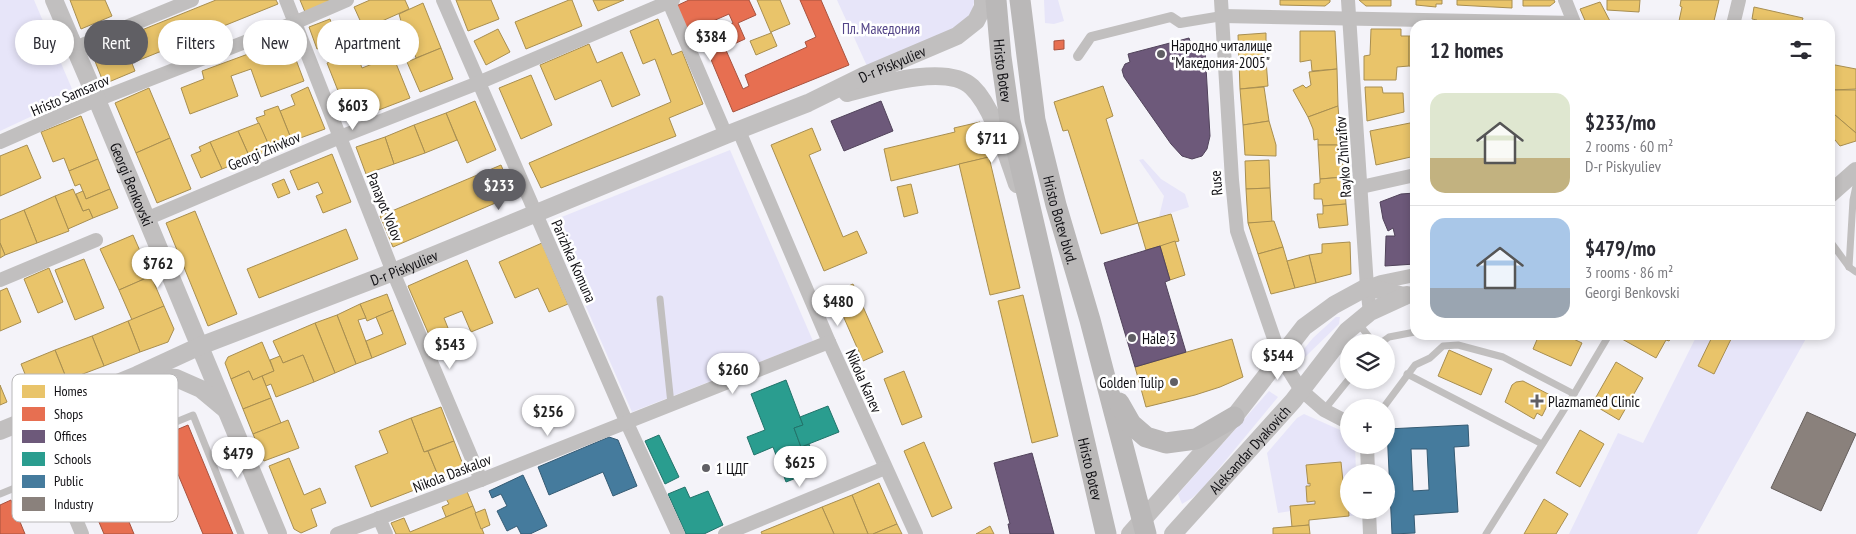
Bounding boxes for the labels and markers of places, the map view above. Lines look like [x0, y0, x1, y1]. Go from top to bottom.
pin: $384 [681, 20, 741, 62]
place label: Народно читалище "Македония-2005" [1171, 36, 1272, 72]
marker: Народно читалище "Македония-2005" [1155, 48, 1167, 60]
pin: $603 [323, 88, 383, 131]
pin: $711 [962, 121, 1022, 164]
pin: $233 [469, 168, 529, 211]
pin: $762 [128, 246, 188, 289]
pin: $480 [808, 284, 868, 327]
pin: $543 [420, 328, 480, 370]
place label: Hale 3 [1142, 329, 1176, 348]
marker: Hale 3 [1126, 332, 1138, 344]
pin: $544 [1248, 338, 1308, 381]
pin: $260 [703, 352, 763, 395]
place label: Golden Tulip [1099, 373, 1164, 392]
marker: Golden Tulip [1168, 376, 1180, 388]
place label: Plazmamed Clinic [1548, 392, 1641, 411]
pin: $256 [518, 394, 578, 437]
marker: Plazmamed Clinic [1530, 394, 1544, 408]
pin: $479 [208, 436, 268, 479]
pin: $625 [770, 446, 830, 488]
place label: 1 ЦДГ [716, 459, 749, 478]
marker: 1 ЦДГ [700, 462, 712, 474]

